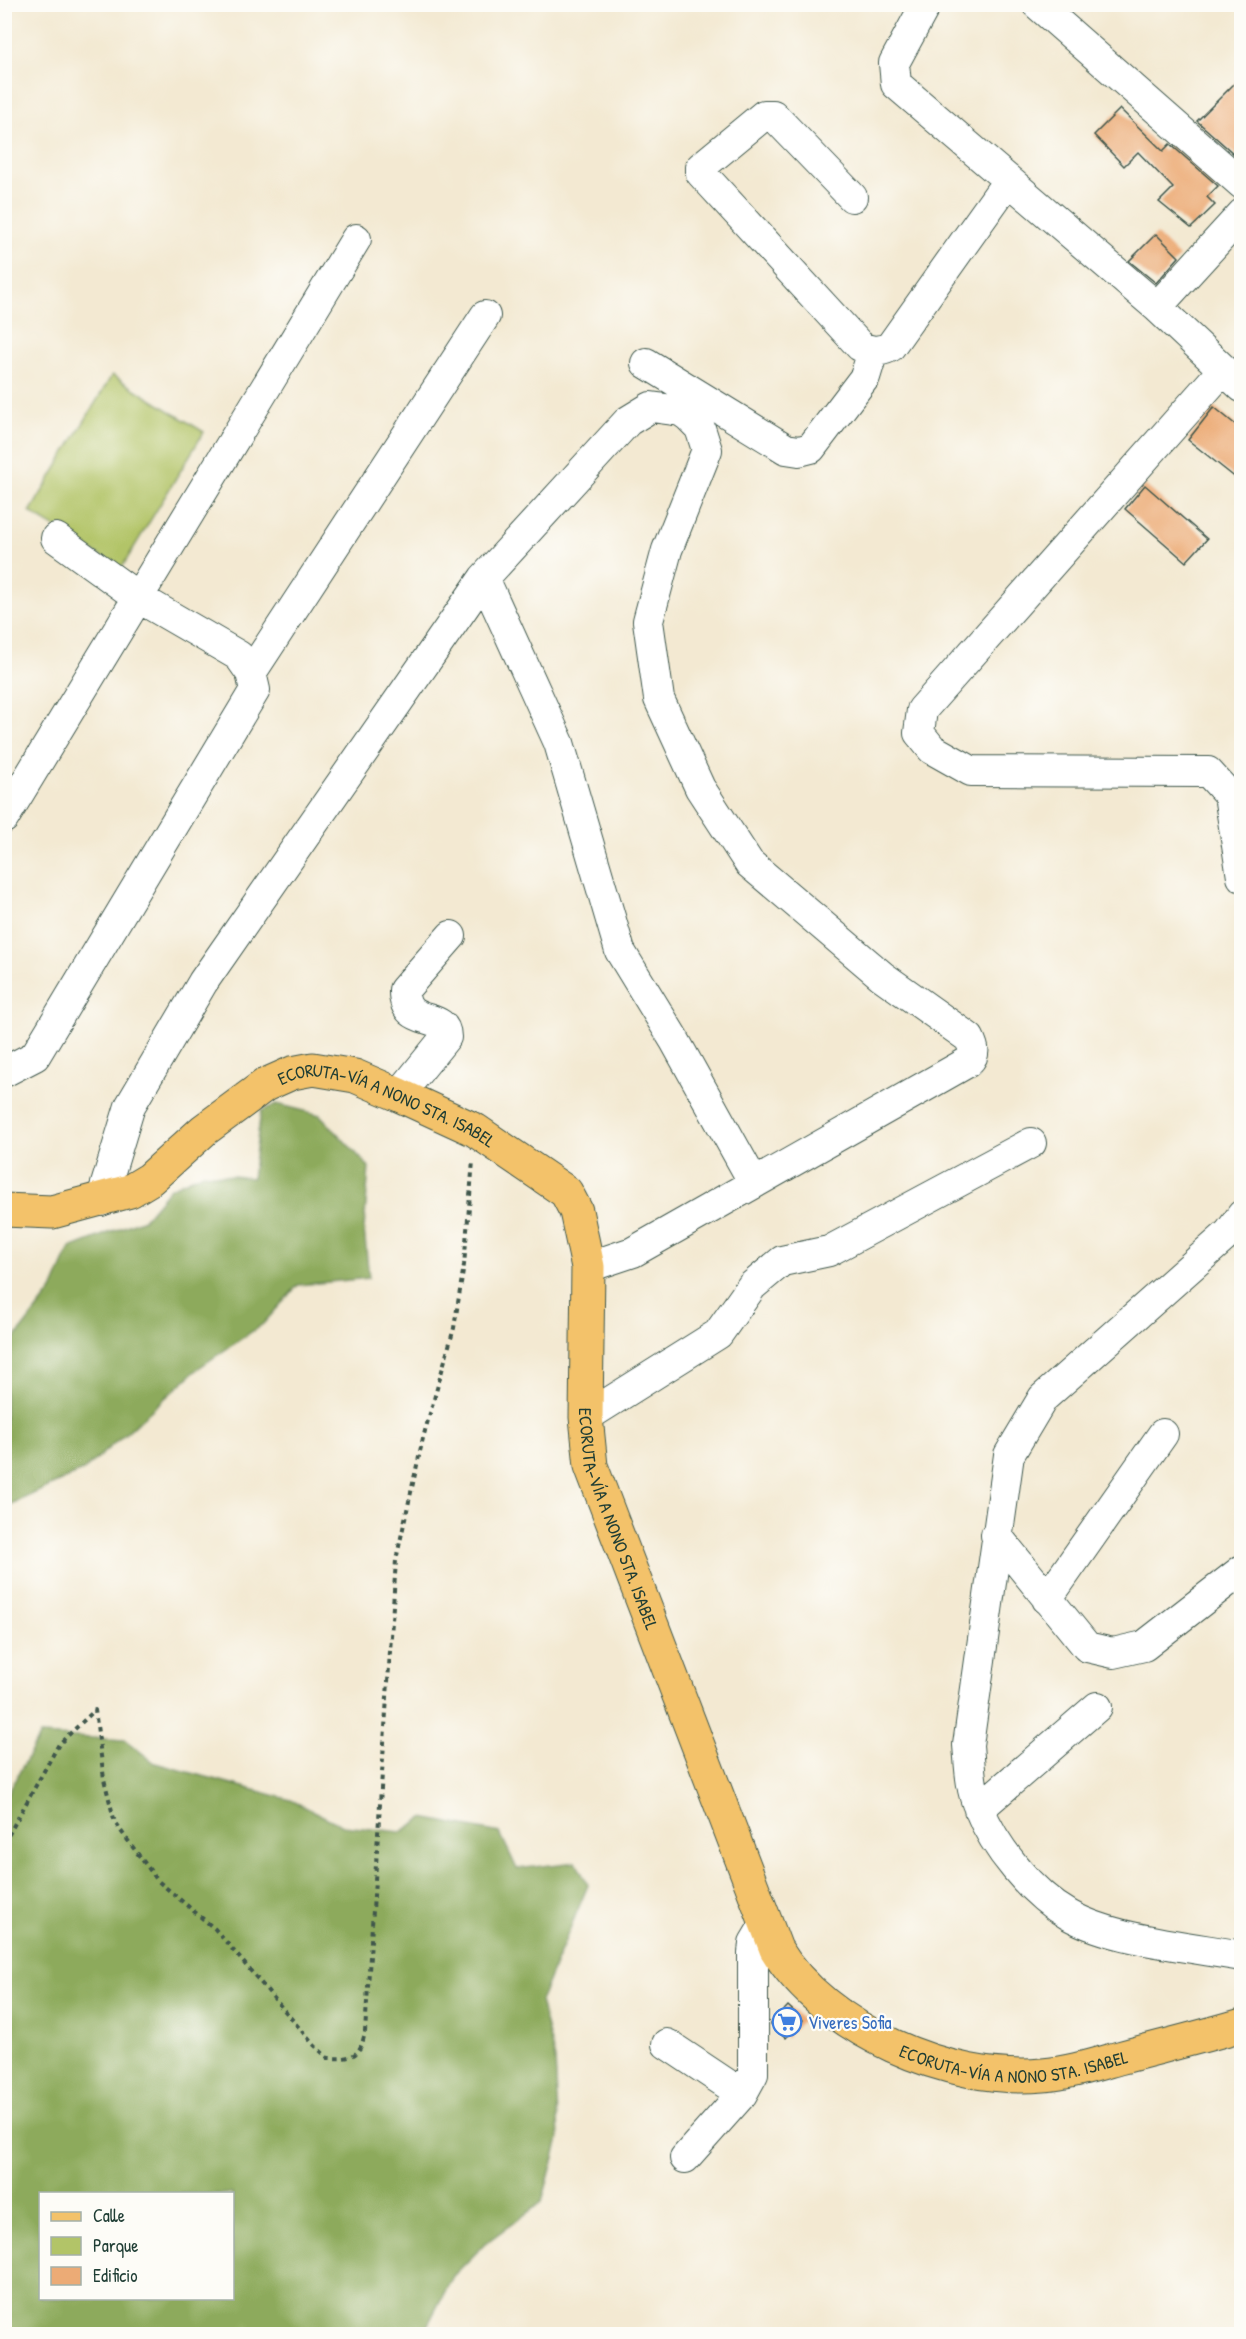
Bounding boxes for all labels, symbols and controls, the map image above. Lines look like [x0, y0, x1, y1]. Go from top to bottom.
street label: ECORUTA-VÍA A NONO STA. ISABEL [273, 1057, 501, 1153]
street label: ECORUTA-VÍA A NONO STA. ISABEL [573, 1408, 665, 1633]
supermarket icon: Viveres Sofia [771, 2006, 803, 2038]
place label: Viveres Sofia [808, 2010, 891, 2035]
street label: ECORUTA-VÍA A NONO STA. ISABEL [896, 2038, 1131, 2088]
legend [39, 2192, 234, 2300]
text: Calle [93, 2203, 125, 2228]
text: Parque [93, 2233, 138, 2258]
text: Edificio [93, 2263, 137, 2288]

